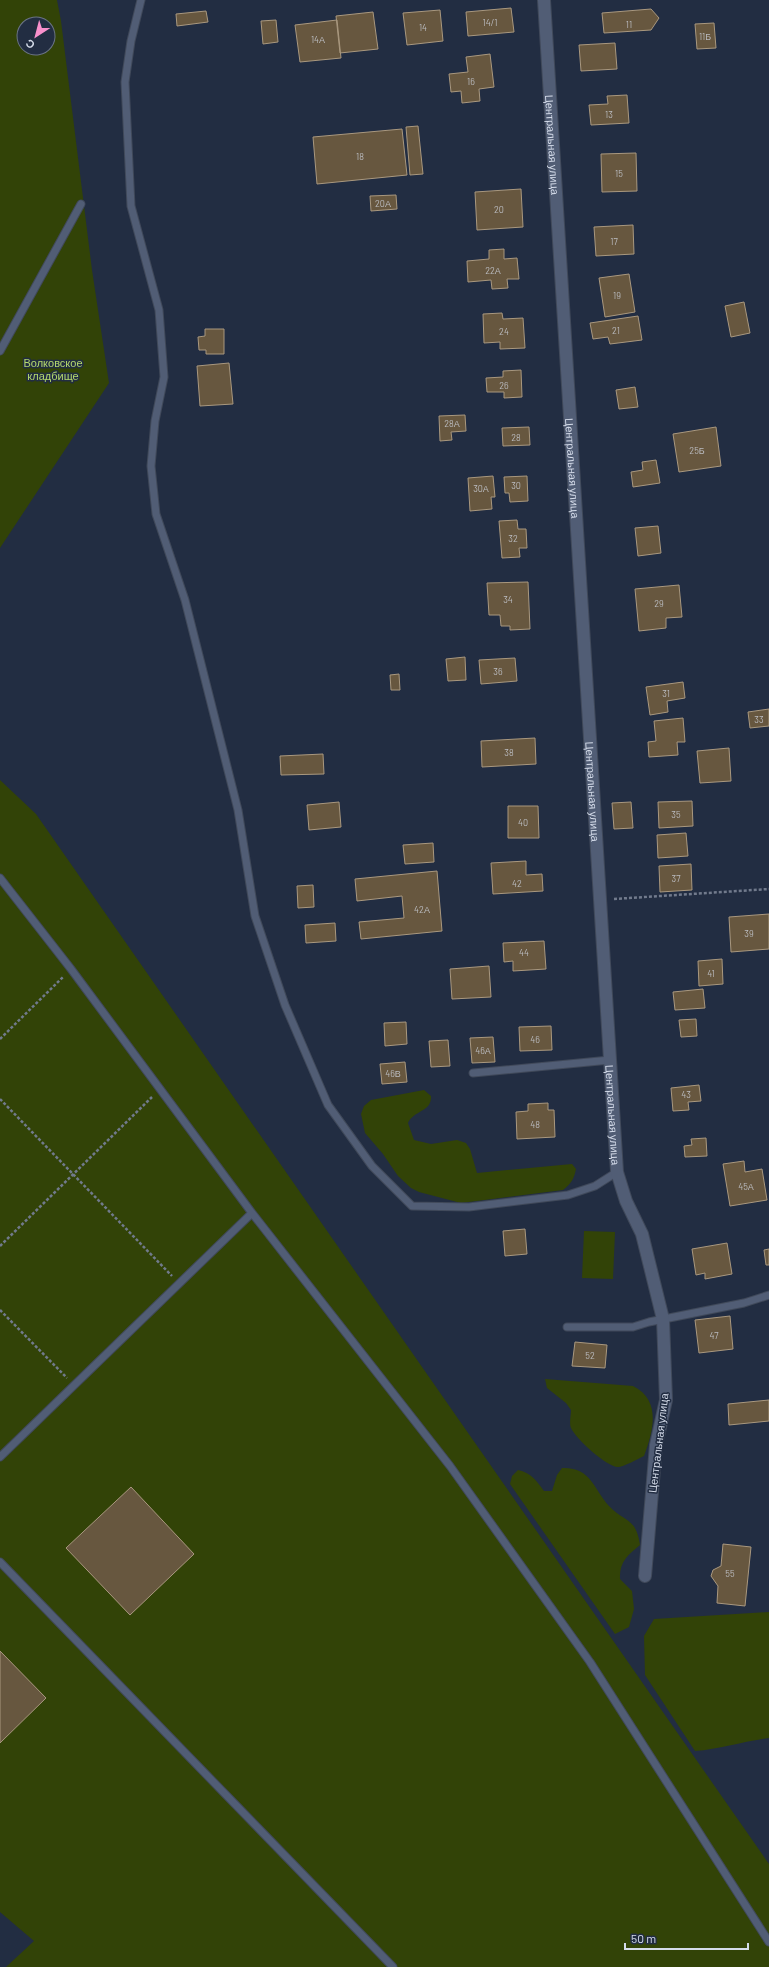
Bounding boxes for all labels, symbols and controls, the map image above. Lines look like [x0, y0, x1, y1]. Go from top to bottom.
north arrow [16, 16, 56, 56]
house number: 14/1 [483, 17, 497, 28]
house number: 11 [626, 19, 632, 30]
house number: 14 [419, 22, 427, 33]
house number: 11Б [699, 31, 711, 42]
house number: 14А [311, 34, 325, 45]
text: С [23, 37, 37, 52]
house number: 16 [467, 76, 475, 87]
street label: Центральная улица [543, 94, 563, 196]
house number: 13 [605, 109, 613, 120]
house number: 18 [356, 151, 364, 162]
house number: 15 [615, 168, 623, 179]
house number: 20А [375, 198, 391, 209]
house number: 20 [494, 204, 504, 215]
house number: 17 [610, 236, 618, 247]
house number: 22А [485, 265, 501, 276]
house number: 19 [613, 290, 621, 301]
house number: 21 [612, 325, 620, 336]
house number: 24 [499, 326, 509, 337]
park label: Волковское кладбище [23, 356, 83, 382]
house number: 26 [499, 380, 509, 391]
house number: 28А [444, 418, 460, 429]
street label: Центральная улица [564, 418, 583, 519]
house number: 28 [511, 432, 521, 443]
house number: 25Б [689, 445, 705, 456]
house number: 30 [511, 480, 521, 491]
house number: 30А [473, 483, 489, 494]
house number: 32 [508, 533, 518, 544]
house number: 34 [503, 594, 513, 605]
house number: 29 [654, 598, 664, 609]
house number: 36 [493, 666, 503, 677]
house number: 31 [662, 688, 670, 699]
house number: 33 [754, 714, 764, 725]
street label: Центральная улица [584, 741, 603, 843]
house number: 38 [504, 747, 514, 758]
house number: 35 [671, 809, 681, 820]
house number: 40 [518, 817, 528, 828]
house number: 37 [672, 873, 681, 884]
house number: 42 [512, 878, 522, 889]
house number: 42А [414, 904, 430, 915]
house number: 39 [744, 928, 754, 939]
house number: 44 [519, 947, 529, 958]
house number: 41 [707, 968, 715, 979]
house number: 46 [530, 1034, 540, 1045]
house number: 46А [475, 1045, 491, 1056]
street label: Центральная улица [604, 1064, 623, 1166]
house number: 46В [385, 1068, 401, 1079]
house number: 43 [681, 1089, 691, 1100]
house number: 48 [530, 1119, 540, 1130]
house number: 45А [738, 1181, 754, 1192]
house number: 47 [710, 1330, 719, 1341]
house number: 52 [585, 1350, 595, 1361]
street label: Центральная улица [645, 1392, 671, 1494]
house number: 55 [725, 1568, 735, 1579]
scale bar [625, 1925, 748, 1951]
text: 50 m [631, 1931, 656, 1945]

